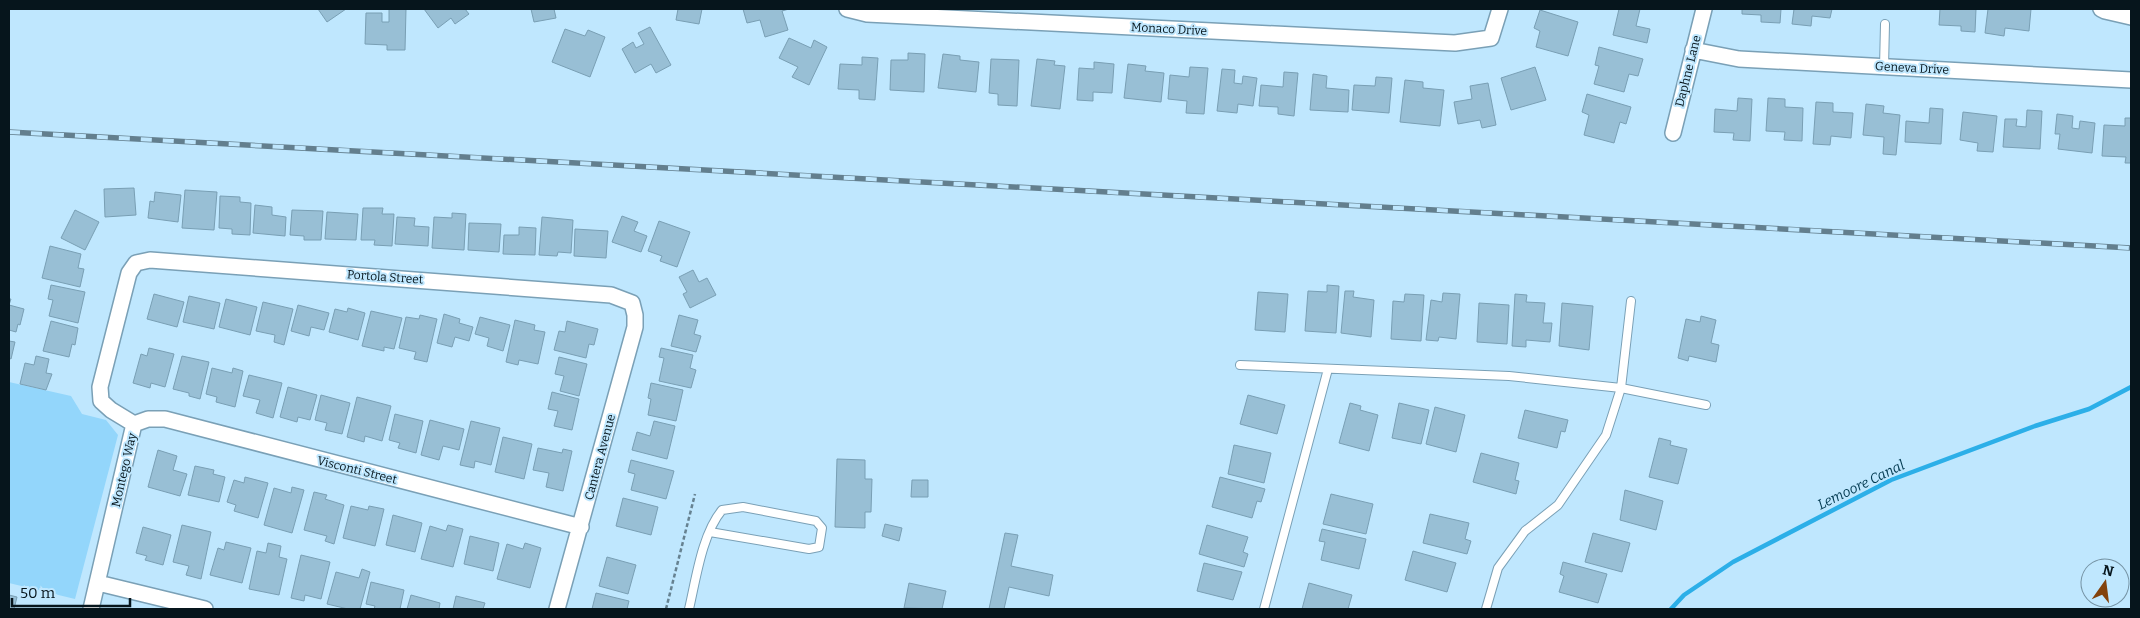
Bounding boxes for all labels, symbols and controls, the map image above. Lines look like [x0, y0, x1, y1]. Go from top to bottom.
street label: Monaco Drive [1130, 20, 1208, 38]
street label: Daphne Lane [1672, 34, 1704, 108]
street label: Geneva Drive [1875, 59, 1949, 77]
street label: Portola Street [346, 267, 424, 287]
street label: Cantera Avenue [582, 412, 618, 502]
street label: Montego Way [109, 431, 139, 508]
street label: Visconti Street [316, 453, 399, 487]
water label: Lemoore Canal [1815, 456, 1907, 513]
north arrow [2080, 558, 2130, 608]
text: N [2101, 561, 2116, 580]
scale bar [12, 576, 130, 608]
text: 50 m [20, 584, 56, 602]

